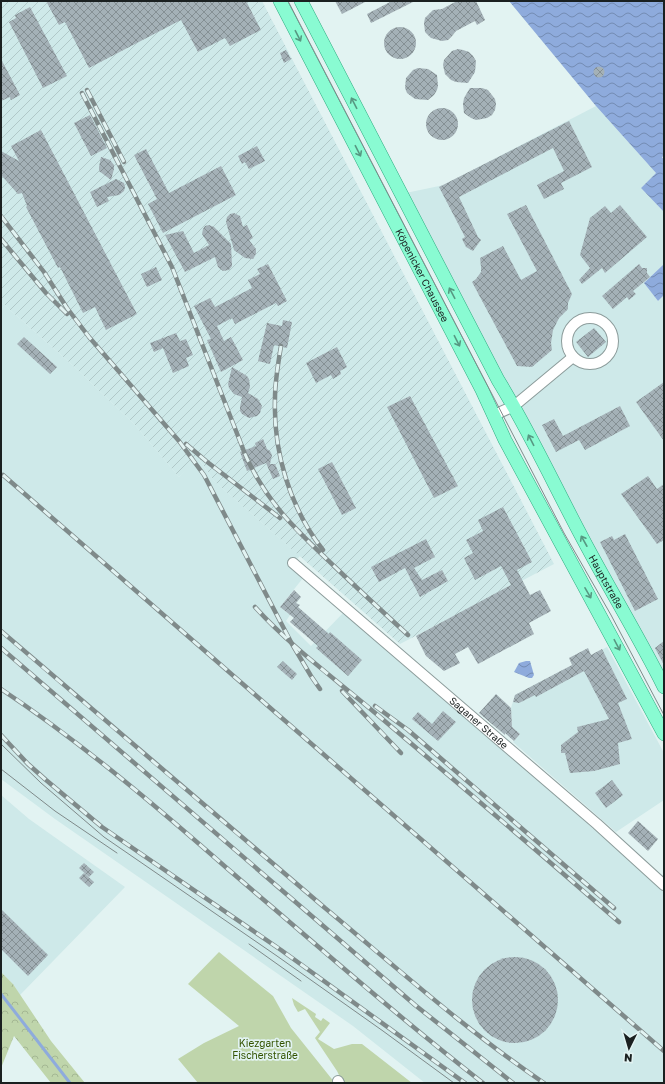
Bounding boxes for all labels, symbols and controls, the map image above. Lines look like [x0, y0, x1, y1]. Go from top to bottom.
one-way arrow [295, 29, 302, 41]
one-way arrow [349, 97, 357, 109]
one-way arrow [355, 145, 362, 157]
street label: Köpenicker Chaussee [393, 227, 452, 324]
one-way arrow [448, 287, 455, 299]
one-way arrow [453, 335, 461, 347]
one-way arrow [527, 434, 535, 446]
one-way arrow [580, 536, 588, 548]
street label: Hauptstraße [586, 553, 626, 611]
one-way arrow [585, 587, 593, 599]
one-way arrow [613, 639, 621, 651]
street label: Saganer Straße [447, 694, 511, 751]
north arrow [609, 1028, 649, 1068]
park label: Kiezgarten Fischerstraße [232, 1037, 298, 1061]
text: N [623, 1052, 633, 1065]

